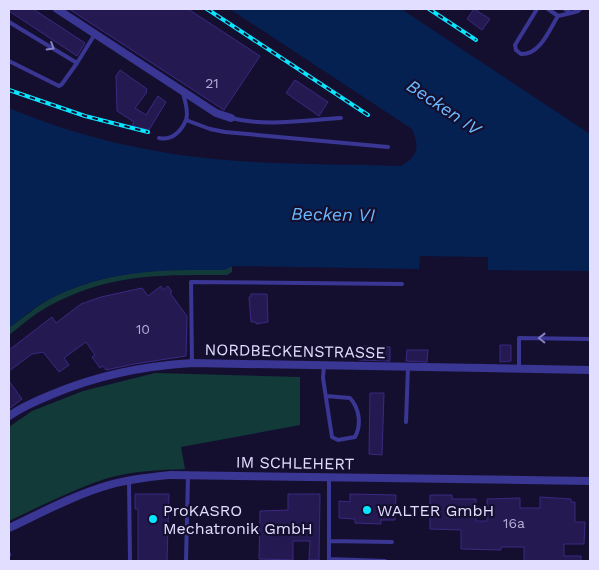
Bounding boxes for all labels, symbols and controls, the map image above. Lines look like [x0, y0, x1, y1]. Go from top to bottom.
one-way arrow [45, 41, 54, 51]
house number: 21 [205, 75, 219, 91]
water label: Becken IV [403, 75, 486, 140]
water label: Becken VI [291, 203, 376, 225]
house number: 10 [136, 321, 150, 337]
one-way arrow [538, 333, 546, 343]
street label: NORDBECKENSTRASSE [204, 340, 386, 362]
street label: IM SCHLEHERT [236, 452, 355, 474]
place label: ProKASRO Mechatronik GmbH [163, 501, 313, 538]
place label: WALTER GmbH [377, 501, 494, 520]
marker: WALTER GmbH [361, 504, 373, 516]
marker: ProKASRO Mechatronik GmbH [147, 513, 159, 525]
house number: 16a [503, 515, 525, 531]

